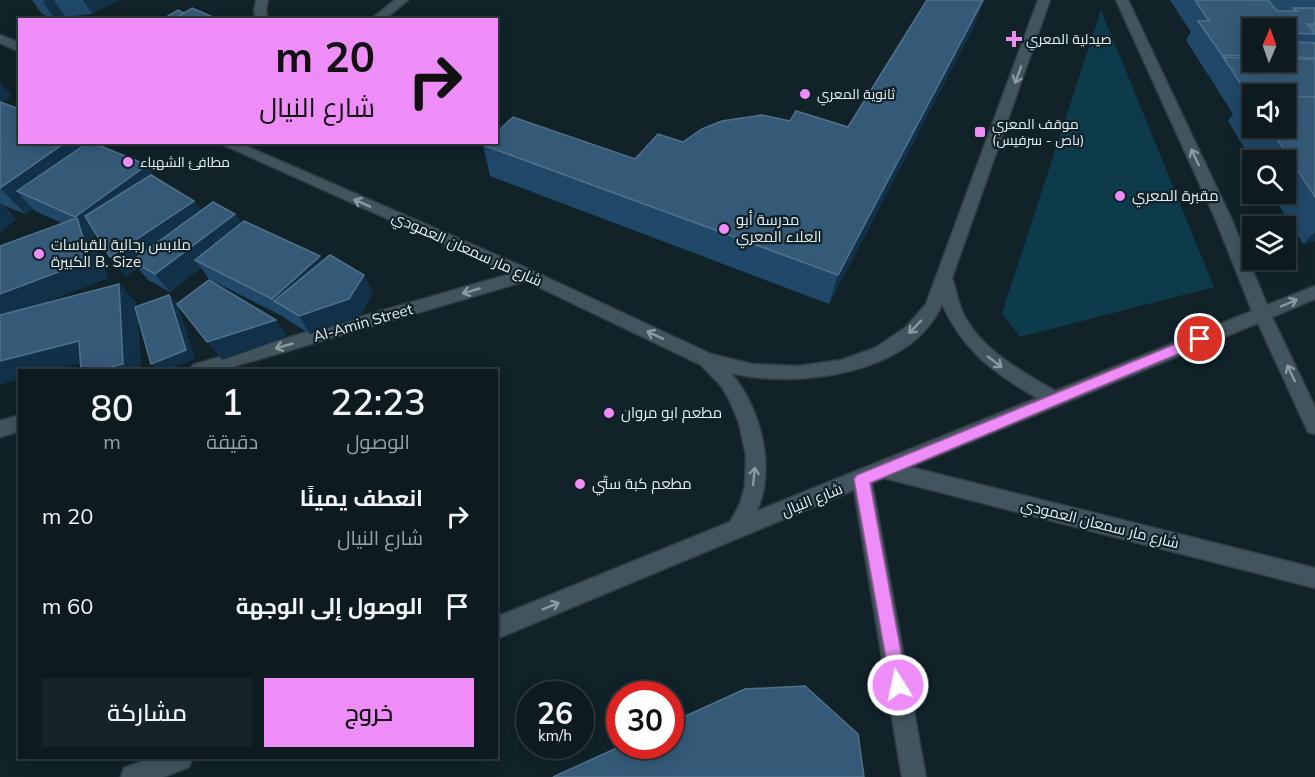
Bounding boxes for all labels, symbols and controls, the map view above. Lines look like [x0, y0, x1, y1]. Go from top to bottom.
north arrow [1242, 18, 1296, 72]
map controls [1242, 18, 1296, 270]
text: 20 m [275, 30, 375, 83]
place label: صيدلية المعري [1026, 30, 1112, 51]
marker: صيدلية المعري [1007, 32, 1021, 46]
icon: right [396, 42, 474, 120]
one-way arrow [1011, 65, 1022, 84]
button: sound [1242, 84, 1296, 138]
place label: ثانوية المعري [817, 85, 895, 106]
marker: ثانوية المعري [798, 87, 812, 101]
text: شارع النيال [259, 90, 375, 124]
place label: موقف المعري (باص - سرفيس) [992, 115, 1084, 149]
marker: موقف المعري (باص - سرفيس) [973, 125, 987, 139]
one-way arrow [1188, 148, 1200, 166]
button: search [1242, 150, 1296, 204]
place label: مطافئ الشهباء [140, 153, 230, 171]
marker: مطافئ الشهباء [121, 155, 135, 169]
place label: مقبرة المعري [1132, 186, 1219, 208]
marker: مقبرة المعري [1113, 189, 1127, 203]
one-way arrow [354, 197, 372, 208]
street label: شارع مار سمعان العمودي [388, 207, 545, 293]
place label: مدرسة أبو العلاء المعري [736, 210, 822, 249]
button: layers [1242, 216, 1296, 270]
marker: مدرسة أبو العلاء المعري [717, 222, 731, 236]
place label: ملابس رجالية للقياسات الكبيرة B. Size [51, 235, 191, 271]
marker: ملابس رجالية للقياسات الكبيرة B. Size [32, 247, 46, 261]
one-way arrow [462, 286, 481, 298]
one-way arrow [1280, 297, 1298, 308]
street label: Al-Amin Street [311, 299, 415, 346]
pin [1174, 313, 1225, 364]
one-way arrow [908, 320, 922, 335]
icon: arrive [1183, 322, 1216, 355]
one-way arrow [646, 329, 664, 341]
one-way arrow [275, 341, 294, 352]
one-way arrow [986, 355, 1002, 368]
one-way arrow [1284, 365, 1296, 383]
text: 1 [221, 379, 243, 424]
text: 22:23 [331, 379, 426, 424]
text: 80 [90, 385, 134, 430]
place label: مطعم ابو مروان [621, 403, 722, 423]
marker: مطعم ابو مروان [602, 406, 616, 420]
text: m [103, 429, 121, 454]
text: دقيقة [206, 429, 258, 454]
text: الوصول [346, 429, 410, 454]
one-way arrow [749, 467, 760, 486]
place label: مطعم كبة ستّي [592, 474, 692, 496]
marker: مطعم كبة ستّي [573, 477, 587, 491]
street label: شارع النيال [778, 479, 846, 522]
text: انعطف يمينًا [300, 484, 423, 512]
street label: شارع مار سمعان العمودي [1018, 495, 1181, 555]
icon: right [441, 500, 474, 533]
text: 20 m [42, 502, 93, 530]
text: شارع النيال [337, 525, 423, 550]
icon: arrive [441, 590, 474, 623]
text: 60 m [42, 592, 93, 620]
text: الوصول إلى الوجهة [236, 592, 423, 620]
one-way arrow [541, 600, 559, 611]
position arrow [866, 653, 930, 717]
button: مشاركة [42, 678, 252, 747]
button: خروج [264, 678, 474, 747]
speed limit sign: 30 [606, 681, 684, 759]
text: 26 [537, 694, 573, 732]
text: km/h [538, 726, 572, 745]

